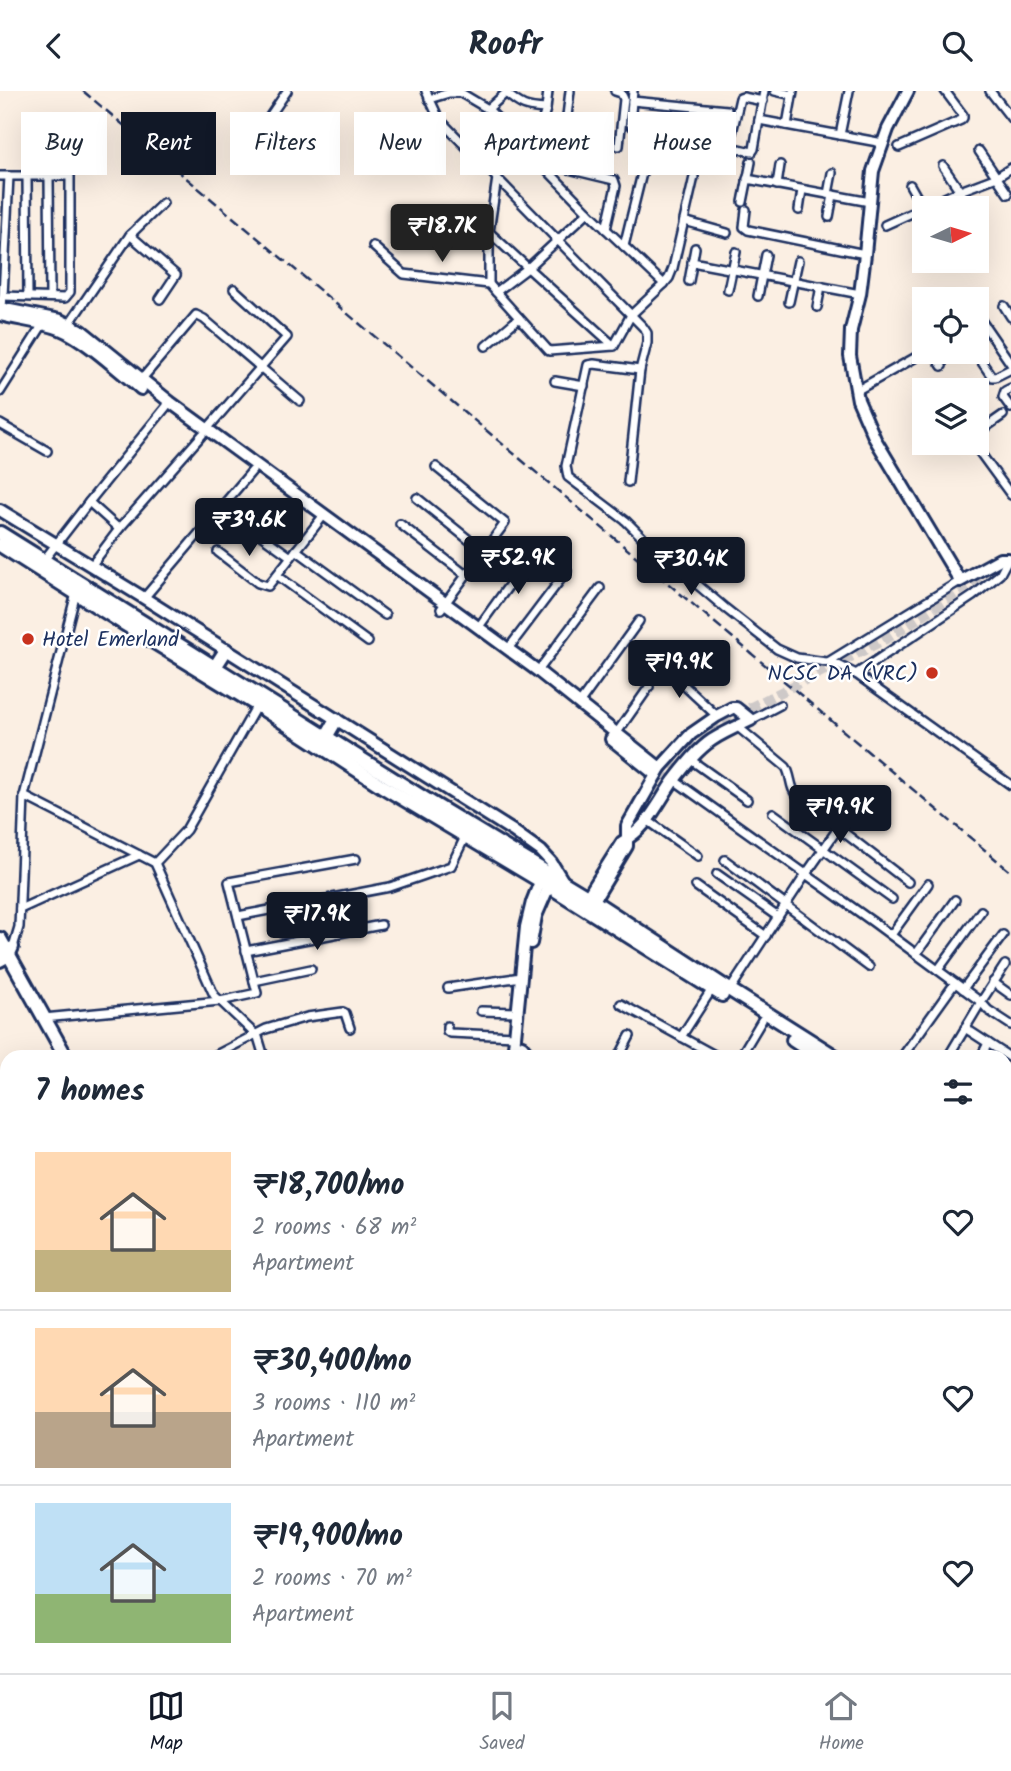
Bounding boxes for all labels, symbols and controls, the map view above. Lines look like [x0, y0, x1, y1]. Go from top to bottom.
text: Roofr [469, 20, 542, 71]
icon: back [35, 27, 73, 65]
icon: search [938, 27, 976, 65]
chip: Buy [21, 112, 107, 175]
chip: Rent [121, 112, 216, 175]
chip: Filters [230, 112, 340, 175]
chip: New [354, 112, 446, 175]
chip: Apartment [460, 112, 614, 175]
chip: House [628, 112, 736, 175]
north arrow [912, 196, 989, 273]
map controls [912, 196, 989, 455]
pin: ₹18.7K [385, 205, 499, 264]
text: ₹18.7K [407, 209, 477, 245]
button: locate [912, 287, 989, 364]
button: layers [912, 378, 989, 455]
pin: ₹39.6K [192, 498, 306, 558]
text: ₹39.6K [211, 503, 287, 539]
pin: ₹52.9K [461, 537, 575, 596]
pin: ₹30.4K [634, 538, 748, 597]
text: ₹52.9K [480, 541, 556, 577]
text: ₹30.4K [653, 542, 729, 578]
place label: Hotel Emerland [42, 624, 179, 657]
marker: Hotel Emerland [20, 631, 36, 647]
pin: ₹19.9K [622, 641, 736, 700]
text: ₹19.9K [644, 645, 714, 681]
place label: NCSC DA (VRC) [768, 658, 918, 691]
marker: NCSC DA (VRC) [924, 665, 940, 681]
pin: ₹19.9K [783, 785, 897, 845]
text: ₹19.9K [805, 790, 875, 826]
pin: ₹17.9K [260, 893, 374, 952]
text: ₹17.9K [283, 897, 351, 933]
text: 7 homes [35, 1068, 145, 1116]
icon: filters [939, 1073, 977, 1111]
text: ₹18,700/mo [252, 1162, 404, 1210]
icon: home [91, 1180, 175, 1264]
icon: heart [939, 1203, 977, 1241]
text: 2 rooms · 68 m² [252, 1210, 416, 1246]
text: Apartment [252, 1246, 354, 1282]
text: ₹30,400/mo [252, 1338, 412, 1386]
icon: home [91, 1356, 175, 1440]
icon: heart [939, 1379, 977, 1417]
text: 3 rooms · 110 m² [252, 1386, 415, 1422]
text: Apartment [252, 1422, 354, 1458]
text: ₹19,900/mo [252, 1513, 403, 1561]
icon: home [91, 1531, 175, 1615]
icon: heart [939, 1554, 977, 1592]
text: 2 rooms · 70 m² [252, 1561, 412, 1597]
text: Apartment [252, 1597, 354, 1633]
tab: Map [147, 1687, 185, 1759]
tab: Saved [479, 1687, 525, 1759]
tab: Home [819, 1687, 864, 1759]

